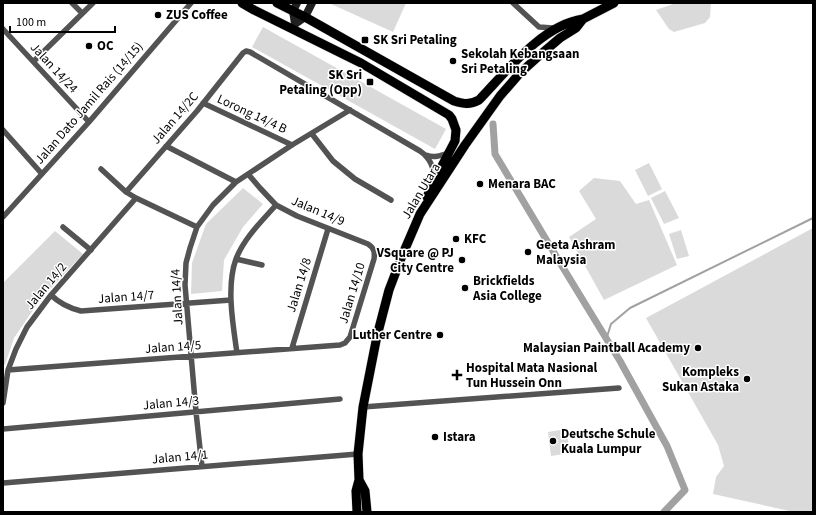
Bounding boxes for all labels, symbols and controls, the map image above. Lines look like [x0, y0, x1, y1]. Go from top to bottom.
place label: ZUS Coffee [166, 6, 228, 24]
scale bar [10, 8, 115, 34]
marker: ZUS Coffee [153, 10, 163, 20]
text: 100 m [16, 14, 46, 31]
place label: SK Sri Petaling [373, 31, 457, 49]
marker: SK Sri Petaling [360, 35, 370, 45]
place label: OC [97, 37, 114, 55]
street label: Jalan Dato Jamil Rais (14/15) [31, 38, 147, 168]
street label: Jalan 14/24 [26, 39, 82, 97]
marker: OC [84, 41, 94, 51]
place label: Sekolah Kebangsaan Sri Petaling [461, 45, 579, 78]
marker: Sekolah Kebangsaan Sri Petaling [448, 56, 458, 66]
place label: SK Sri Petaling (Opp) [279, 66, 362, 99]
marker: SK Sri Petaling (Opp) [365, 77, 375, 87]
street label: Jalan 14/2C [147, 88, 203, 148]
street label: Lorong 14/4 B [214, 90, 290, 138]
street label: Jalan Utara [397, 160, 445, 222]
place label: Menara BAC [488, 175, 556, 193]
marker: Menara BAC [475, 179, 485, 189]
street label: Jalan 14/9 [289, 192, 347, 230]
place label: KFC [464, 230, 487, 248]
marker: KFC [451, 234, 461, 244]
place label: Geeta Ashram Malaysia [536, 236, 615, 269]
place label: VSquare @ PJ City Centre [376, 244, 454, 277]
marker: Geeta Ashram Malaysia [523, 247, 533, 257]
street label: Jalan 14/8 [282, 255, 316, 315]
marker: VSquare @ PJ City Centre [457, 255, 467, 265]
street label: Jalan 14/2 [21, 259, 71, 313]
street label: Jalan 14/10 [334, 260, 370, 326]
street label: Jalan 14/4 [167, 268, 187, 326]
place label: Brickfields Asia College [472, 272, 542, 305]
marker: Brickfields Asia College [460, 283, 470, 293]
street label: Jalan 14/7 [97, 286, 155, 308]
place label: Luther Centre [353, 326, 432, 344]
marker: Luther Centre [435, 330, 445, 340]
street label: Jalan 14/5 [144, 336, 202, 358]
place label: Malaysian Paintball Academy [523, 339, 690, 357]
marker: Malaysian Paintball Academy [693, 343, 703, 353]
place label: Hospital Mata Nasional Tun Hussein Onn [466, 359, 598, 392]
place label: Kompleks Sukan Astaka [662, 363, 739, 396]
marker: Hospital Mata Nasional Tun Hussein Onn [451, 369, 463, 381]
marker: Kompleks Sukan Astaka [742, 374, 752, 384]
street label: Jalan 14/3 [142, 392, 200, 414]
place label: Deutsche Schule Kuala Lumpur [561, 425, 656, 458]
place label: Istara [443, 428, 476, 446]
marker: Istara [430, 432, 440, 442]
marker: Deutsche Schule Kuala Lumpur [548, 436, 558, 446]
street label: Jalan 14/1 [151, 446, 209, 468]

